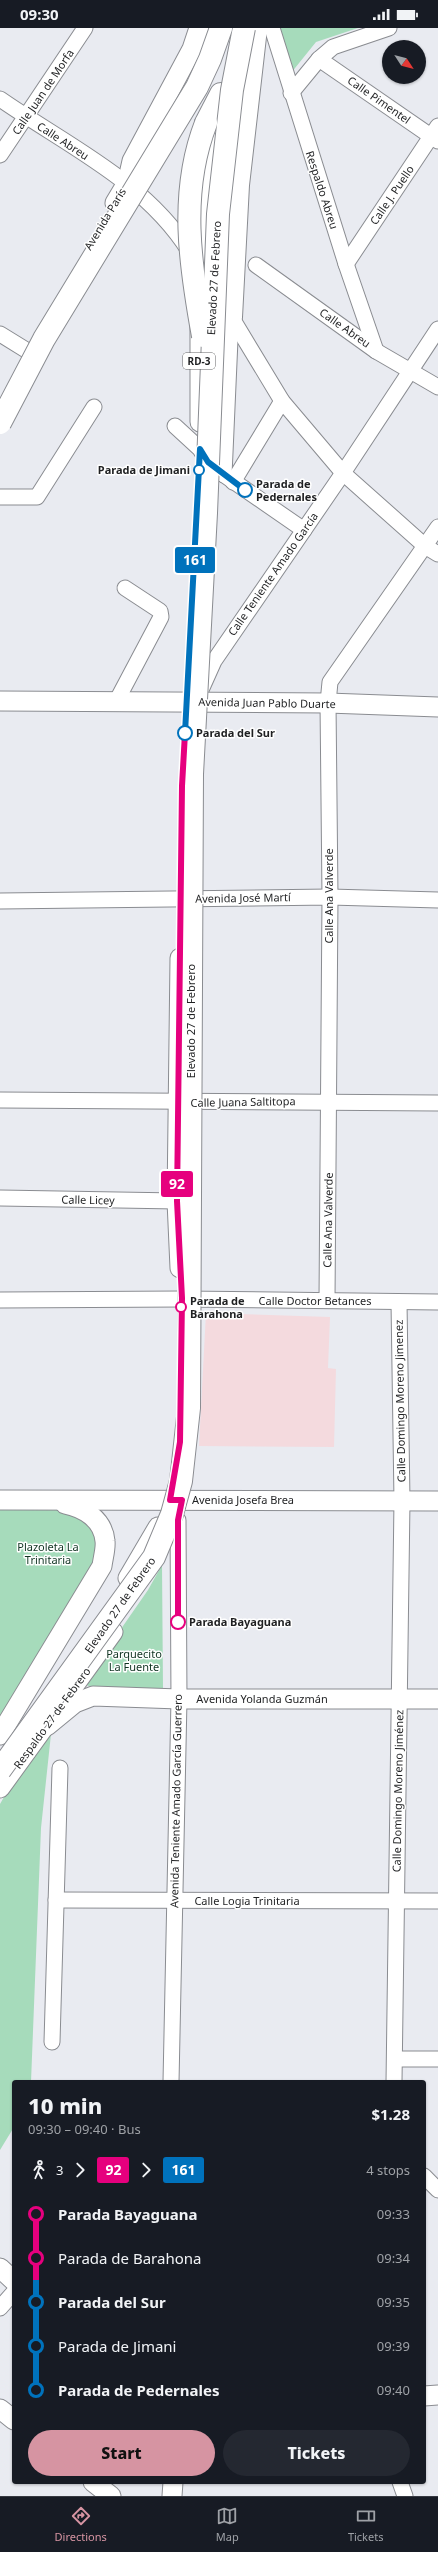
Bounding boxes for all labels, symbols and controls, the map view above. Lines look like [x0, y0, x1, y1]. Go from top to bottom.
text: 09:30 [20, 4, 59, 24]
north arrow [382, 40, 426, 84]
map controls [382, 40, 426, 84]
street label: Calle Juan de Morfa [8, 46, 77, 138]
street label: Calle Pimentel [345, 72, 414, 127]
street label: Calle Abreu [34, 118, 92, 163]
street label: Respaldo Abreu [303, 149, 342, 231]
street label: Calle J. Puello [366, 162, 417, 227]
street label: Avenida París [80, 185, 129, 252]
street label: Elevado 27 de Febrero [203, 220, 224, 336]
street label: Calle Abreu [317, 305, 374, 351]
road number: RD-3 [183, 353, 215, 369]
place label: Parada de Jimani [98, 462, 190, 477]
marker: Parada de Jimani [193, 464, 205, 476]
place label: Parada de Pedernales [256, 476, 317, 504]
marker: Parada de Pedernales [237, 482, 253, 498]
street label: Calle Teniente Amado García [224, 509, 321, 638]
line badge: 161 [172, 547, 218, 573]
text: 161 [183, 550, 207, 569]
street label: Avenida Juan Pablo Duarte [198, 694, 336, 711]
marker: Parada del Sur [177, 725, 193, 741]
place label: Parada del Sur [196, 725, 275, 740]
street label: Calle Ana Valverde [321, 848, 336, 944]
street label: Avenida José Martí [195, 889, 292, 906]
street label: Elevado 27 de Febrero [183, 963, 198, 1078]
street label: Calle Juana Saltitopa [190, 1093, 296, 1110]
line badge: 92 [159, 1171, 195, 1197]
street label: Calle Ana Valverde [319, 1172, 336, 1268]
text: 92 [169, 1174, 185, 1193]
street label: Calle Licey [61, 1192, 115, 1207]
place label: Parada de Barahona [190, 1293, 245, 1321]
street label: Calle Doctor Betances [259, 1293, 371, 1308]
marker: Parada de Barahona [175, 1301, 187, 1313]
street label: Calle Domingo Moreno Jimenez [391, 1320, 408, 1482]
street label: Avenida Josefa Brea [192, 1492, 294, 1507]
park label: Plazoleta La Trinitaria [17, 1539, 79, 1567]
street label: Elevado 27 de Febrero [81, 1553, 159, 1656]
marker: Parada Bayaguana [170, 1614, 186, 1630]
place label: Parada Bayaguana [189, 1614, 291, 1629]
park label: Parquecito La Fuente [106, 1646, 162, 1674]
street label: Respaldo 27 de Febrero [10, 1664, 94, 1771]
street label: Avenida Yolanda Guzmán [196, 1691, 328, 1706]
street label: Avenida Teniente Amado García Guerrero [166, 1694, 185, 1908]
street label: Calle Domingo Moreno Jiménez [389, 1710, 406, 1872]
street label: Calle Logia Trinitaria [194, 1893, 300, 1908]
text: 10 min [28, 2090, 102, 2120]
text: $1.28 [371, 2104, 410, 2124]
text: 09:30 – 09:40 · Bus [28, 2120, 141, 2138]
icon: walk [28, 2159, 50, 2181]
icon: forward [69, 2159, 91, 2181]
icon: forward [135, 2159, 157, 2181]
text: 92 [105, 2160, 121, 2179]
text: 161 [171, 2160, 196, 2179]
text: 3 [56, 2161, 63, 2179]
text: 4 stops [366, 2161, 410, 2179]
text: Parada Bayaguana [58, 2204, 198, 2224]
text: 09:33 [377, 2205, 410, 2223]
text: Parada de Barahona [58, 2248, 201, 2268]
text: 09:34 [377, 2249, 410, 2267]
text: Parada del Sur [58, 2292, 166, 2312]
text: 09:35 [377, 2293, 410, 2311]
text: Parada de Jimani [58, 2336, 176, 2356]
text: 09:39 [377, 2337, 410, 2355]
text: Parada de Pedernales [58, 2380, 220, 2400]
text: 09:40 [377, 2381, 410, 2399]
button: Start [28, 2430, 215, 2476]
button: Tickets [223, 2430, 410, 2476]
tab: Directions [55, 2505, 107, 2544]
tab: Map [216, 2505, 239, 2544]
tab: Tickets [348, 2505, 383, 2544]

